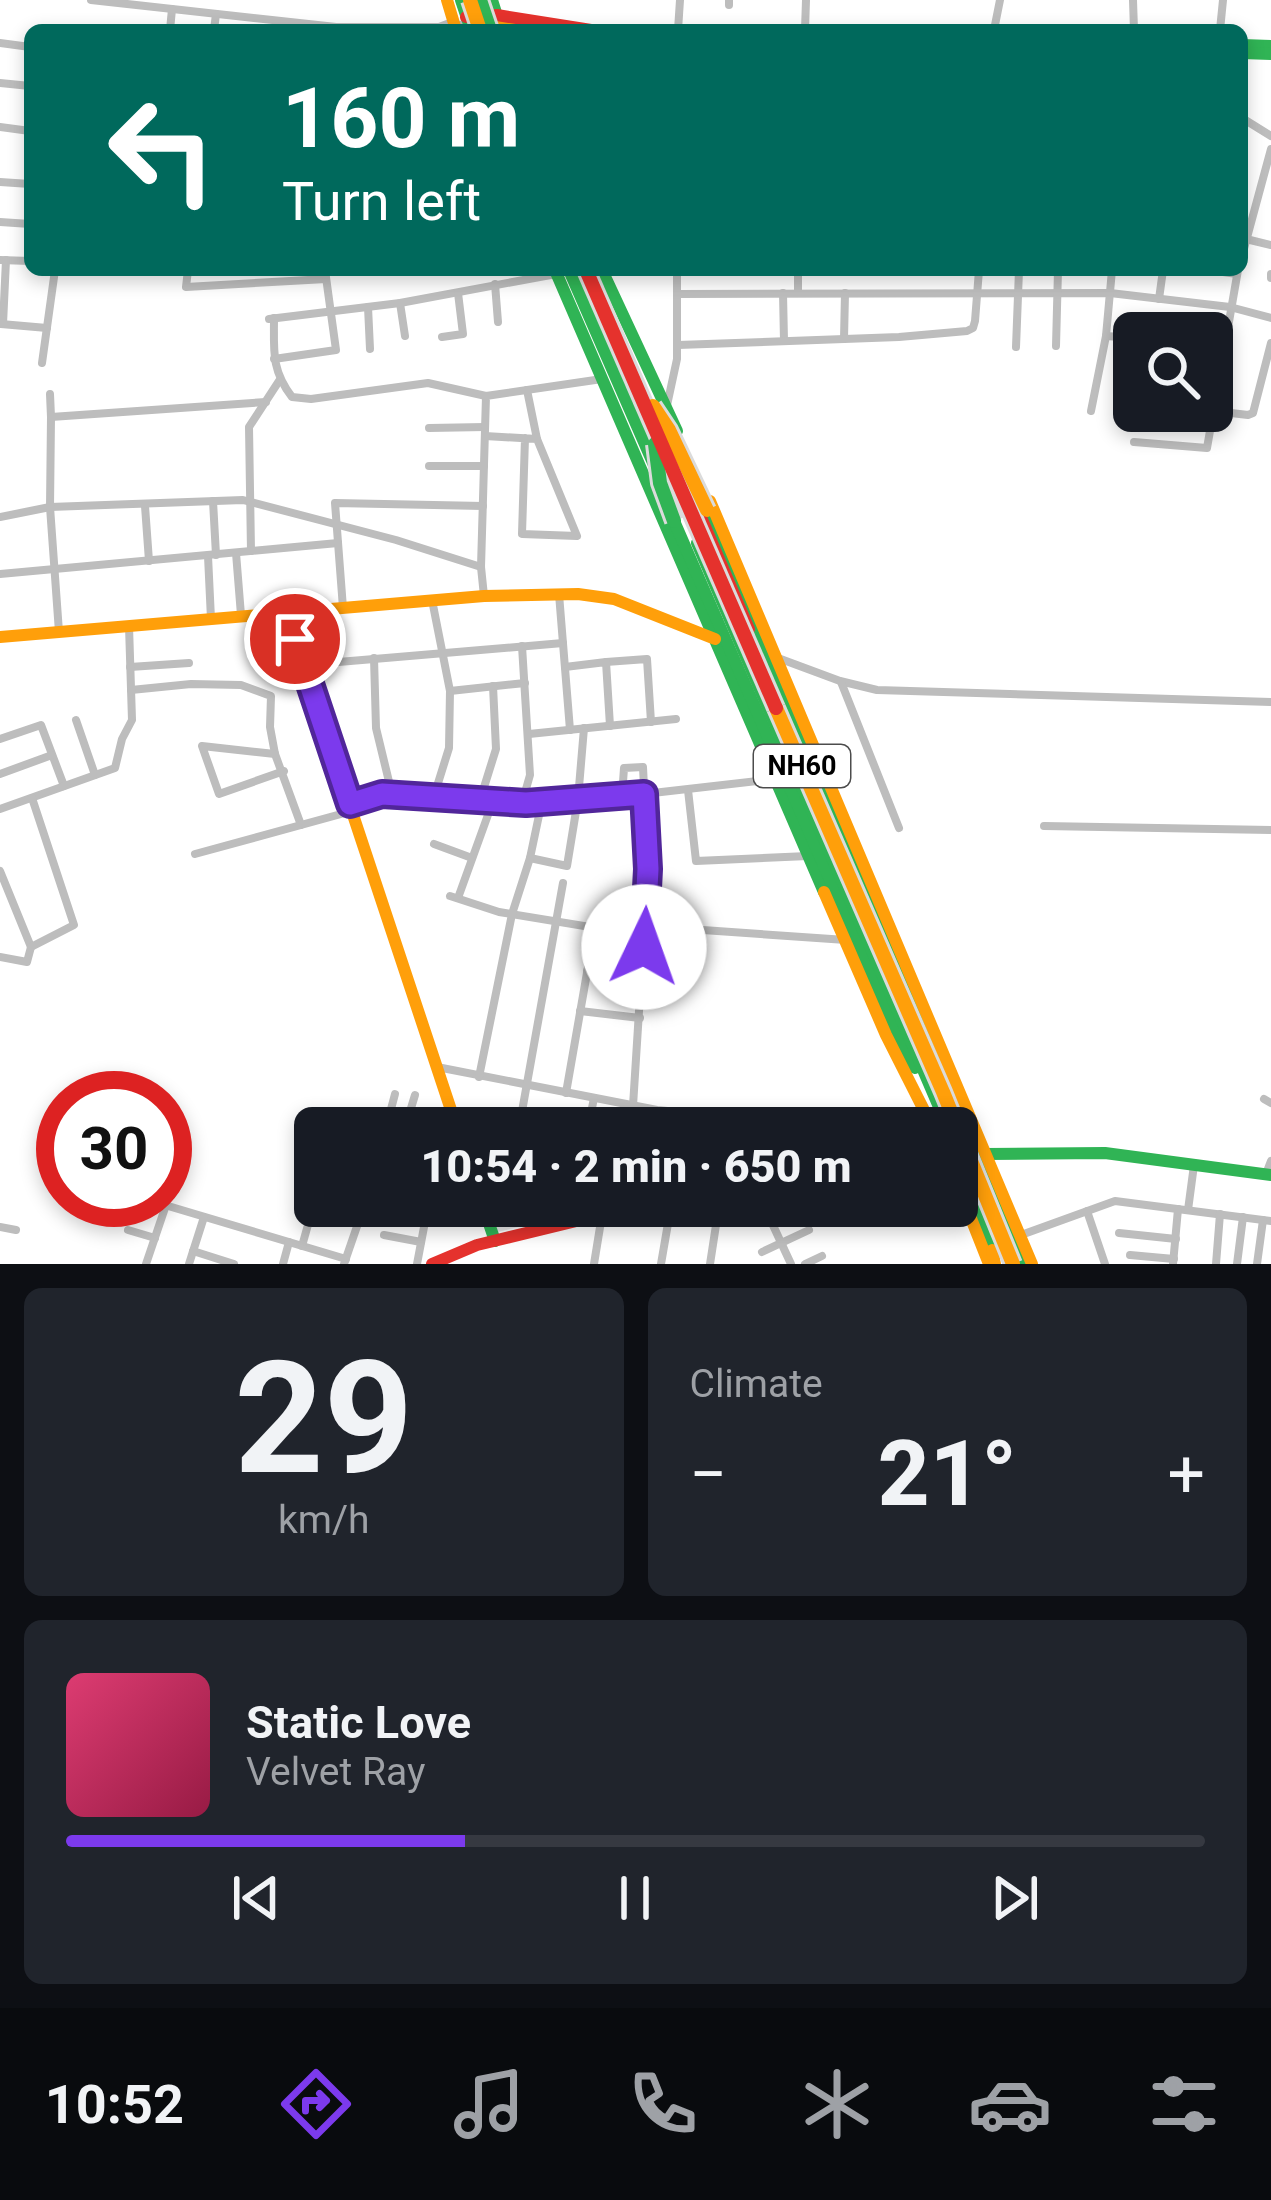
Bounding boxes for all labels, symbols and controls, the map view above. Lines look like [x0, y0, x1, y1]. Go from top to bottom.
text: 160 m [282, 69, 520, 168]
icon: left [84, 72, 240, 228]
text: Turn left [282, 170, 481, 233]
map controls [1113, 312, 1233, 432]
button: search [1113, 312, 1233, 432]
pin [244, 588, 346, 690]
icon: arrive [262, 606, 328, 672]
road number: NH60 [754, 745, 850, 787]
position arrow [581, 884, 707, 1010]
speed limit sign: 30 [36, 1071, 192, 1227]
text: 10:54 · 2 min · 650 m [420, 1140, 852, 1193]
text: 29 [234, 1327, 413, 1510]
text: Climate [690, 1361, 823, 1407]
text: 21° [878, 1422, 1017, 1527]
text: − [690, 1436, 727, 1513]
text: + [1168, 1436, 1205, 1513]
text: km/h [278, 1497, 370, 1543]
text: Static Love [246, 1696, 471, 1749]
text: Velvet Ray [246, 1749, 425, 1795]
icon: previous [223, 1865, 289, 1931]
icon: pause [602, 1865, 668, 1931]
icon: next [982, 1865, 1048, 1931]
icon: directions [274, 2062, 358, 2146]
icon: music [447, 2062, 531, 2146]
icon: phone [621, 2062, 705, 2146]
icon: climate [795, 2062, 879, 2146]
icon: car [968, 2062, 1052, 2146]
icon: filters [1142, 2062, 1226, 2146]
text: 10:52 [45, 2073, 184, 2136]

